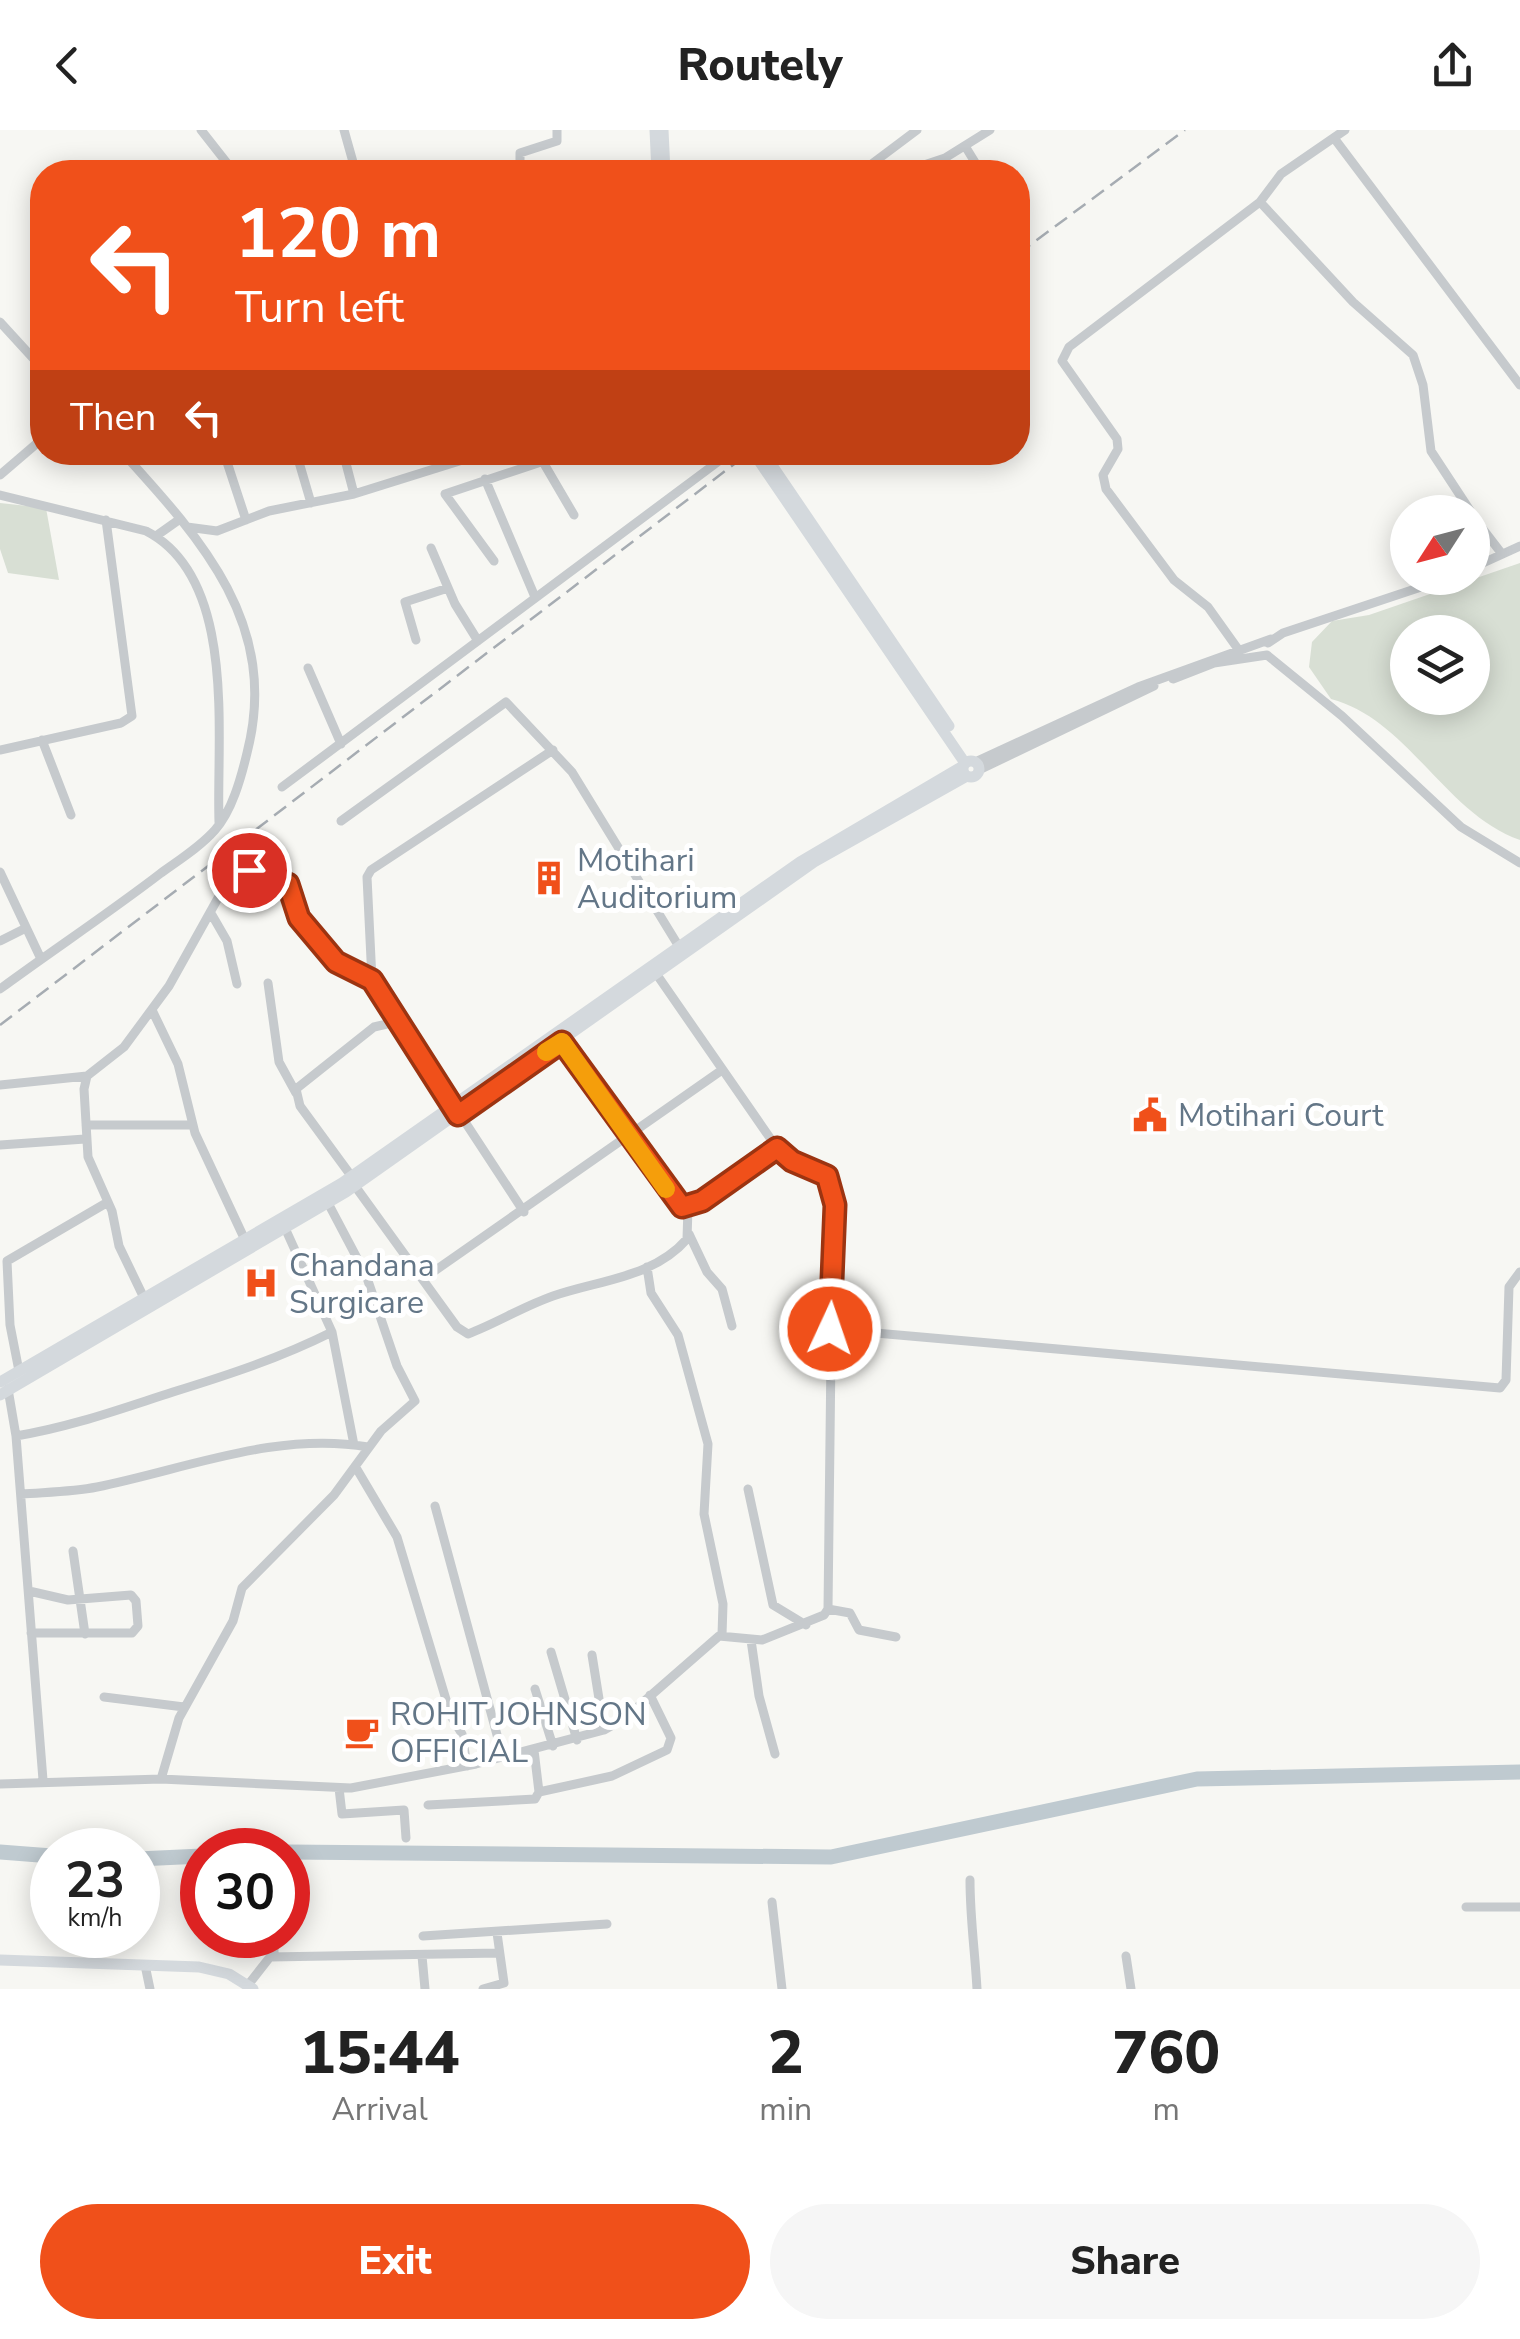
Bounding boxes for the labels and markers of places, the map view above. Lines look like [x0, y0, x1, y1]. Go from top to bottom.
pin [207, 828, 292, 913]
place label: Motihari Auditorium [577, 839, 737, 919]
building icon: Motihari Auditorium [530, 859, 568, 897]
place label: Motihari Court [1178, 1094, 1384, 1137]
public building icon: Motihari Court [1131, 1096, 1169, 1134]
place label: Chandana Surgicare [289, 1244, 435, 1324]
hospital icon: Chandana Surgicare [242, 1264, 280, 1302]
place label: ROHIT JOHNSON OFFICIAL [390, 1693, 647, 1773]
cafe icon: ROHIT JOHNSON OFFICIAL [343, 1713, 381, 1751]

